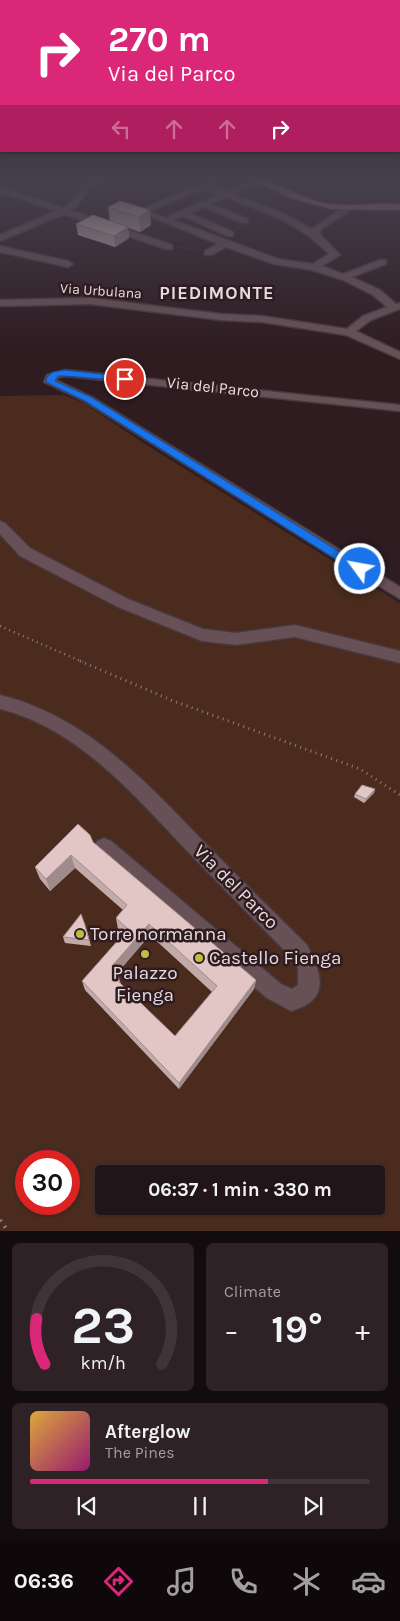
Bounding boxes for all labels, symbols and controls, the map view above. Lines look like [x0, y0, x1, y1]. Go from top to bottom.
text: 270 m [108, 19, 211, 60]
icon: right [25, 20, 90, 85]
text: Via del Parco [108, 61, 236, 87]
icon: left [107, 115, 135, 143]
icon: ahead [160, 115, 188, 143]
icon: ahead [213, 115, 241, 143]
icon: right [266, 115, 294, 143]
street label: Via Urbulana [60, 280, 142, 302]
district label: PIEDIMONTE [159, 282, 275, 304]
pin [104, 358, 146, 400]
icon: arrive [111, 365, 139, 393]
street label: Via del Parco [166, 373, 260, 401]
position arrow [333, 542, 385, 594]
street label: Via del Parco [189, 840, 283, 934]
place label: Torre normanna [90, 923, 227, 945]
marker: Torre normanna [74, 928, 86, 940]
place label: Castello Fienga [209, 947, 342, 969]
marker: Palazzo Fienga [139, 948, 151, 960]
marker: Castello Fienga [193, 952, 205, 964]
place label: Palazzo Fienga [112, 962, 178, 1006]
speed limit sign: 30 [15, 1150, 80, 1215]
text: 06:37 · 1 min · 330 m [148, 1179, 332, 1201]
text: Climate [224, 1282, 281, 1301]
text: 23 [71, 1295, 135, 1356]
text: 19° [271, 1307, 323, 1352]
text: − [224, 1314, 239, 1347]
text: + [355, 1314, 370, 1347]
text: km/h [80, 1353, 126, 1374]
text: Afterglow [105, 1421, 191, 1443]
text: The Pines [105, 1443, 175, 1462]
icon: previous [73, 1492, 101, 1520]
icon: pause [186, 1492, 214, 1520]
icon: next [299, 1492, 327, 1520]
icon: directions [101, 1564, 136, 1599]
icon: music [164, 1564, 199, 1599]
icon: phone [226, 1564, 261, 1599]
icon: climate [289, 1564, 324, 1599]
icon: car [351, 1564, 386, 1599]
text: 06:36 [14, 1568, 74, 1594]

